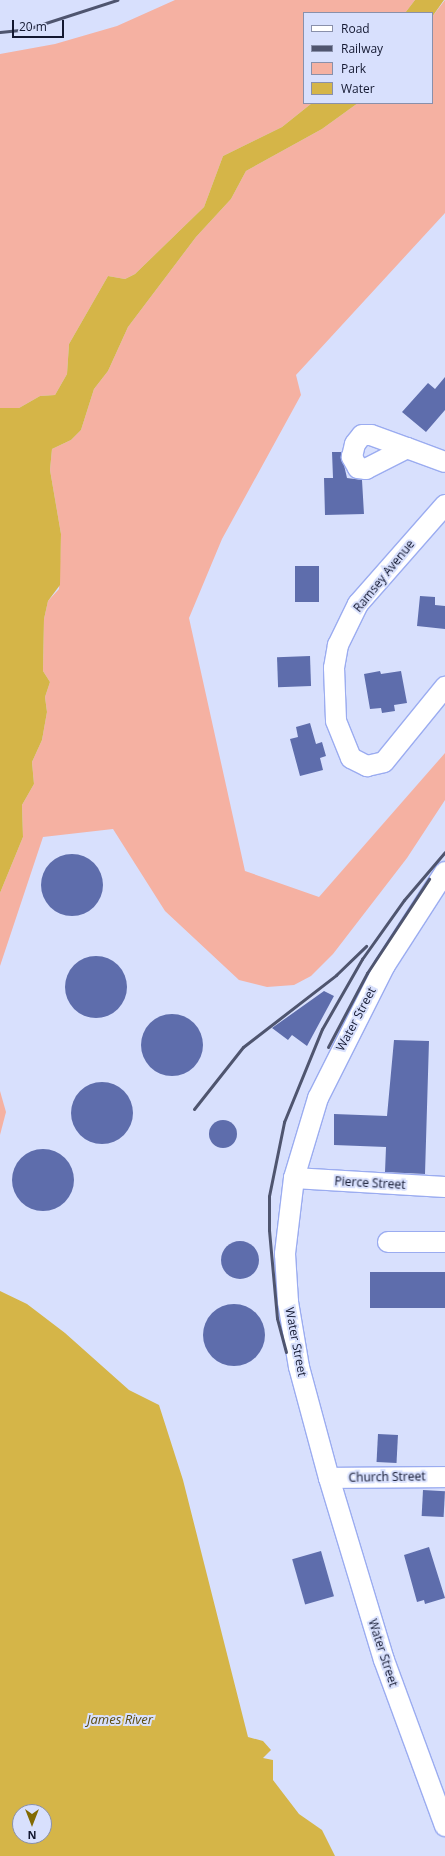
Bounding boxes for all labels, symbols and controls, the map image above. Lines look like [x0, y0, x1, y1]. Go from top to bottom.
scale bar [14, 12, 66, 38]
legend [303, 12, 433, 104]
text: 20 m [19, 18, 47, 35]
text: Road [341, 20, 370, 37]
text: Railway [341, 40, 383, 57]
text: Park [341, 60, 366, 77]
text: Water [341, 80, 375, 97]
street label: Ramsey Avenue [351, 537, 417, 615]
street label: Water Street [333, 985, 379, 1053]
street label: Pierce Street [334, 1174, 406, 1192]
street label: Water Street [282, 1306, 310, 1378]
street label: Church Street [348, 1469, 426, 1485]
street label: Water Street [365, 1617, 401, 1689]
water label: James River [87, 1711, 153, 1727]
north arrow [12, 1804, 52, 1844]
text: N [28, 1828, 36, 1843]

